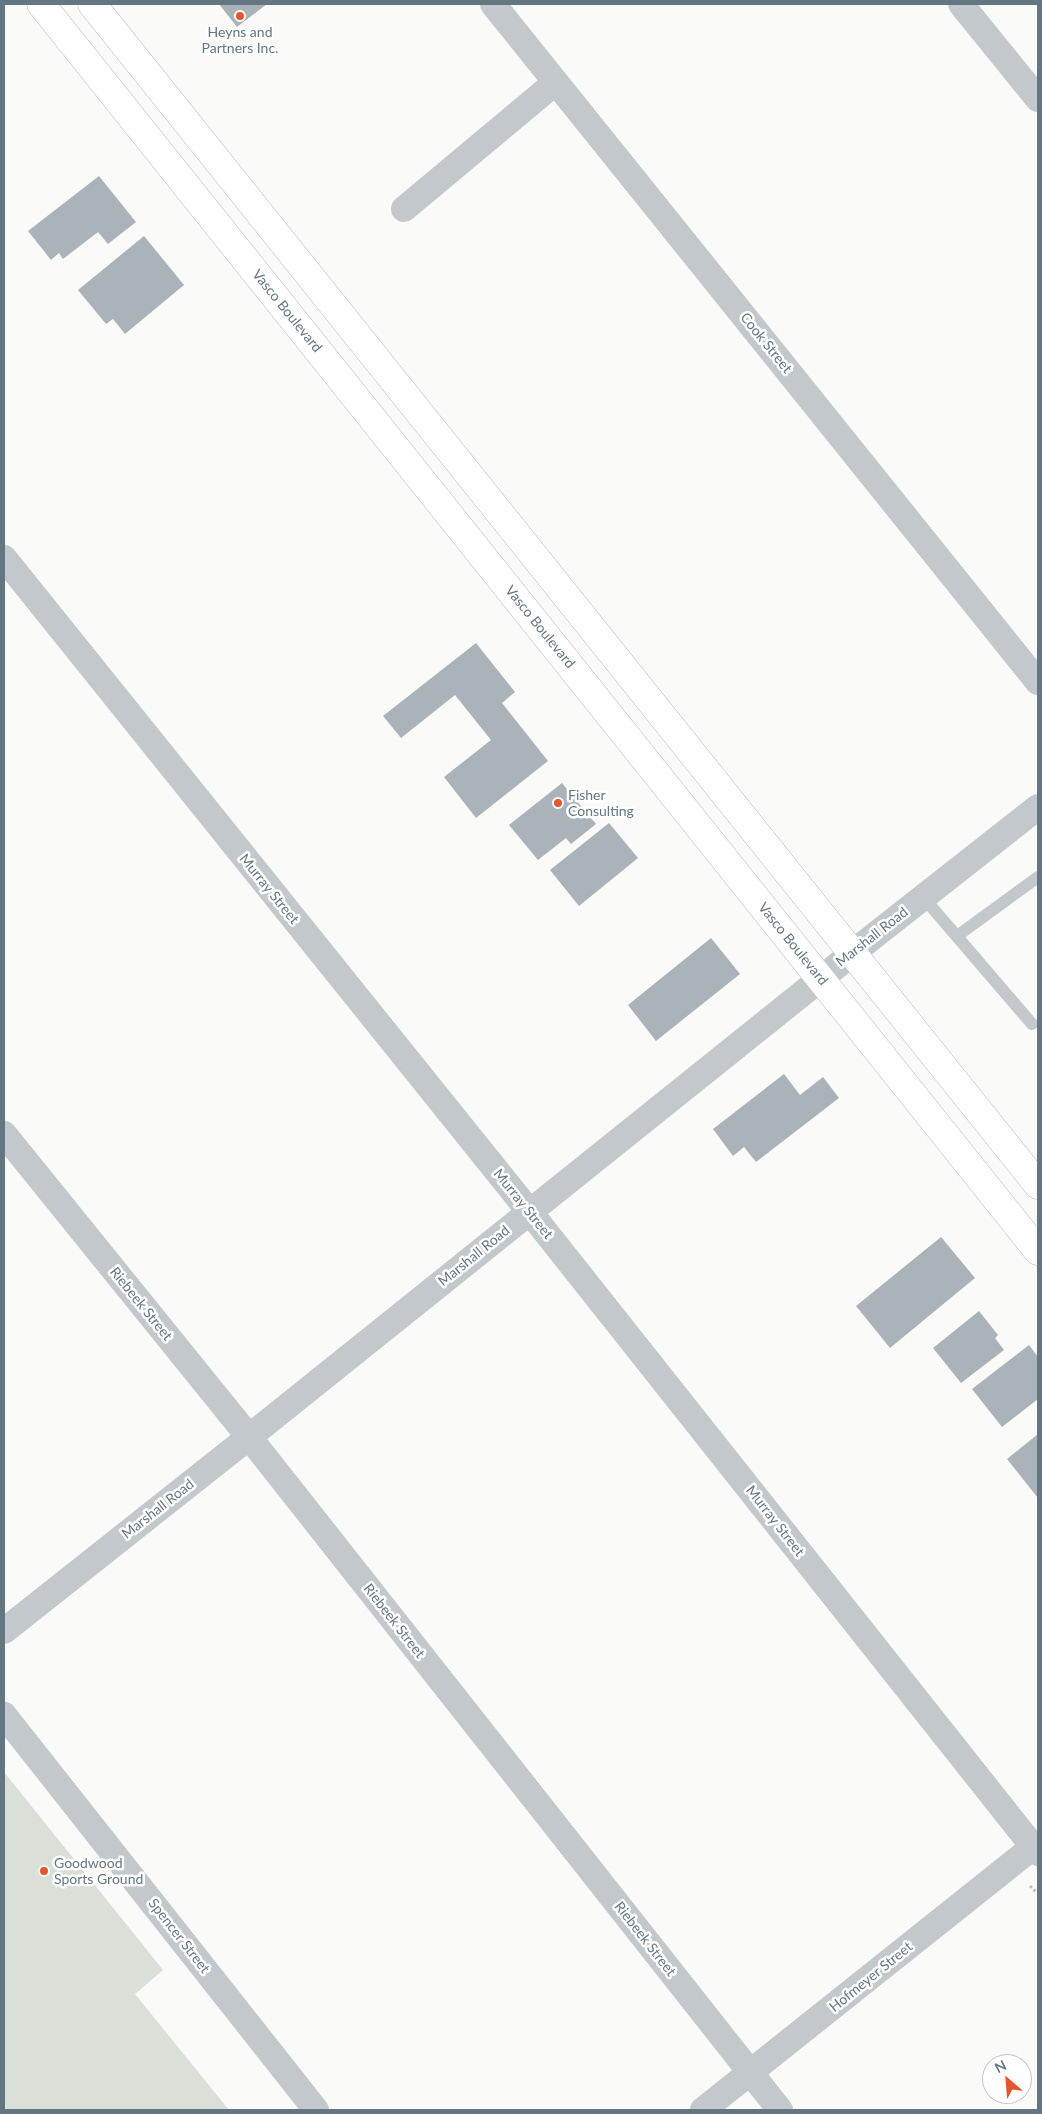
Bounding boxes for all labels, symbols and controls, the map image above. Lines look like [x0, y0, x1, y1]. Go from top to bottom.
marker: Heyns and Partners Inc. [234, 10, 246, 22]
place label: Heyns and Partners Inc. [202, 24, 278, 56]
street label: Vasco Boulevard [249, 266, 325, 356]
street label: Cook Street [737, 309, 795, 377]
street label: Vasco Boulevard [502, 582, 578, 672]
place label: Fisher Consulting [568, 787, 634, 820]
marker: Fisher Consulting [552, 797, 564, 809]
street label: Murray Street [236, 851, 302, 927]
street label: Vasco Boulevard [755, 899, 831, 989]
street label: Marshall Road [833, 904, 911, 970]
street label: Murray Street [490, 1166, 556, 1242]
street label: Marshall Road [435, 1222, 513, 1290]
street label: Riebeek Street [106, 1264, 176, 1344]
street label: Marshall Road [119, 1476, 197, 1542]
street label: Murray Street [742, 1482, 808, 1560]
street label: Riebeek Street [360, 1581, 428, 1661]
place label: Goodwood Sports Ground [54, 1855, 143, 1888]
marker: Goodwood Sports Ground [38, 1865, 50, 1877]
street label: Spencer Street [145, 1895, 213, 1977]
street label: Riebeek Street [611, 1899, 679, 1979]
street label: Hofmeyer Street [826, 1938, 916, 2016]
north arrow [982, 2054, 1032, 2104]
text: N [992, 2056, 1009, 2076]

